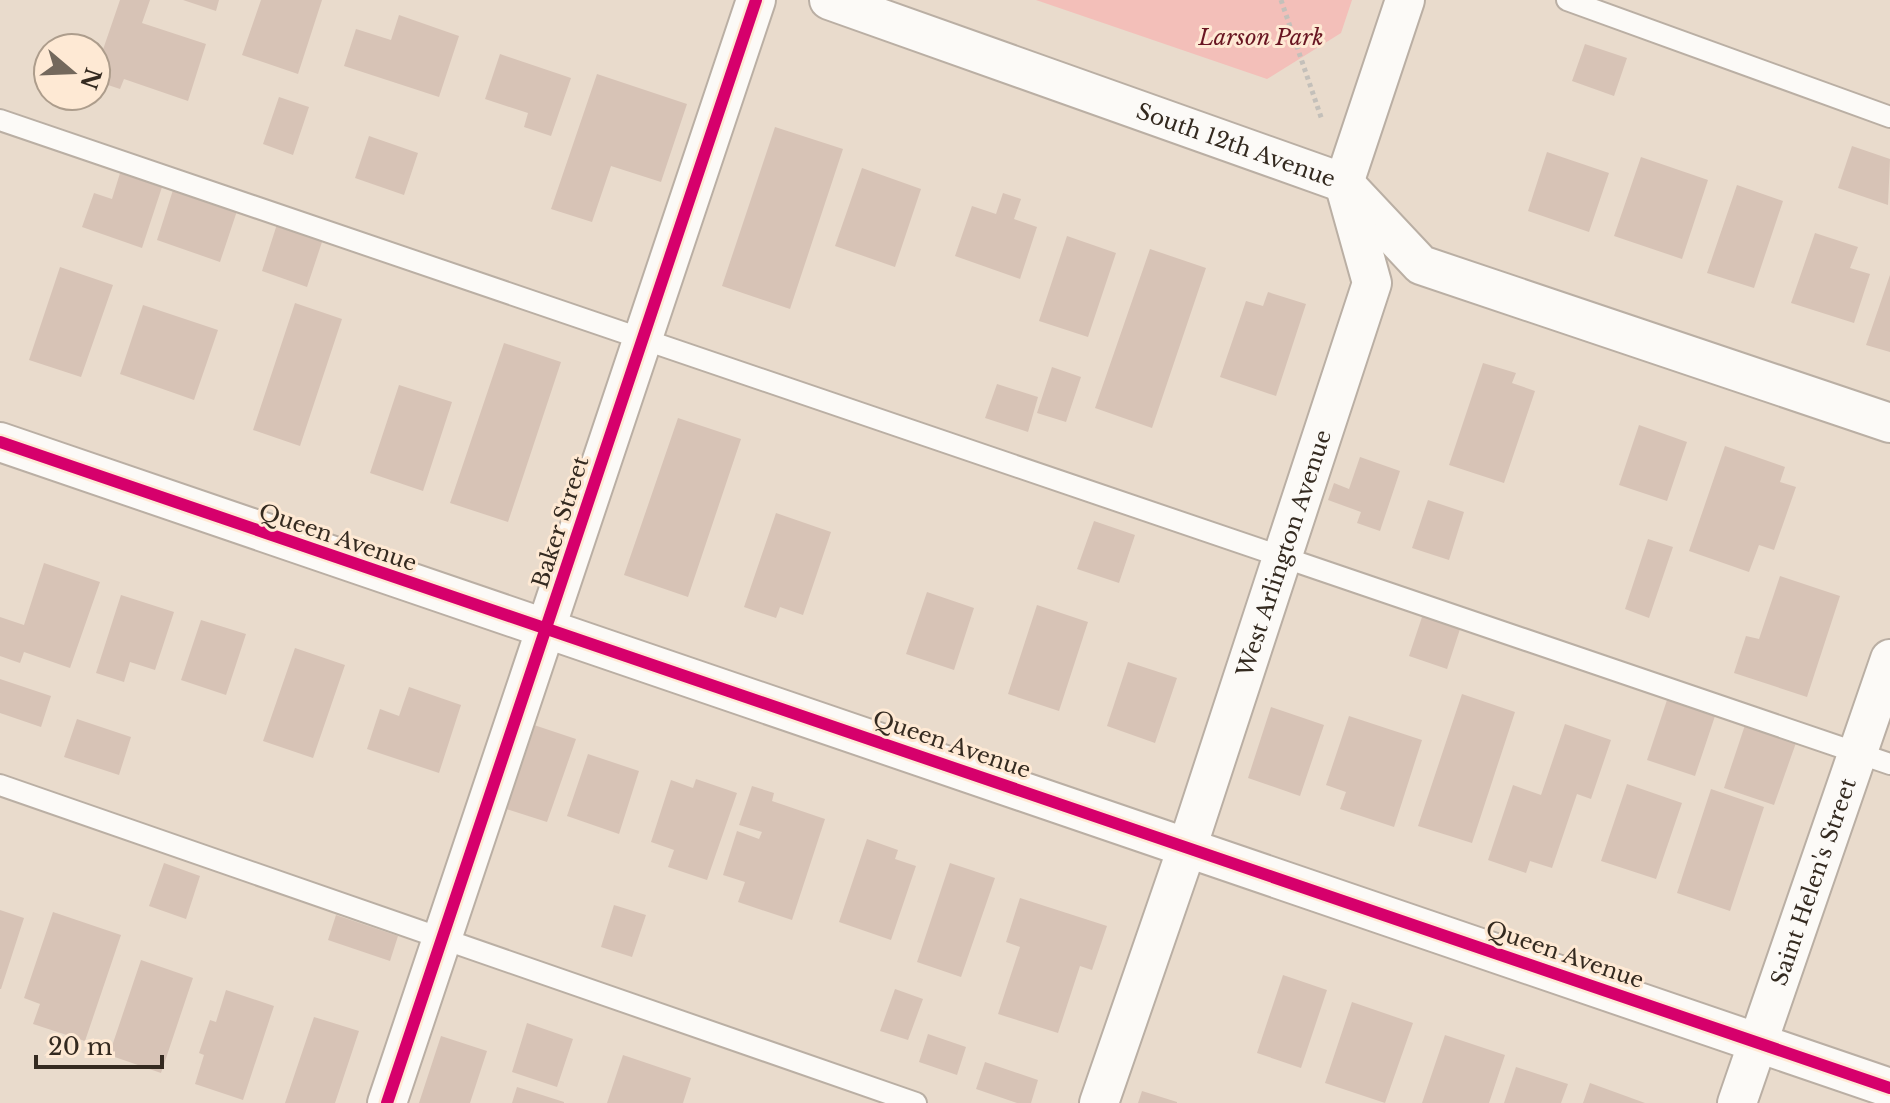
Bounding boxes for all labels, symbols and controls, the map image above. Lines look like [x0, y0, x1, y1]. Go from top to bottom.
park label: Larson Park [1197, 24, 1324, 51]
north arrow [32, 32, 112, 112]
text: N [74, 64, 107, 93]
street label: South 12th Avenue [1133, 97, 1339, 193]
street label: West Arlington Avenue [1231, 426, 1337, 681]
street label: Baker Street [526, 452, 595, 591]
street label: Queen Avenue [255, 498, 420, 577]
street label: Queen Avenue [869, 705, 1034, 784]
street label: Saint Helen's Street [1765, 774, 1862, 989]
street label: Queen Avenue [1482, 915, 1647, 994]
scale bar [36, 1019, 162, 1069]
text: 20 m [48, 1032, 113, 1061]

